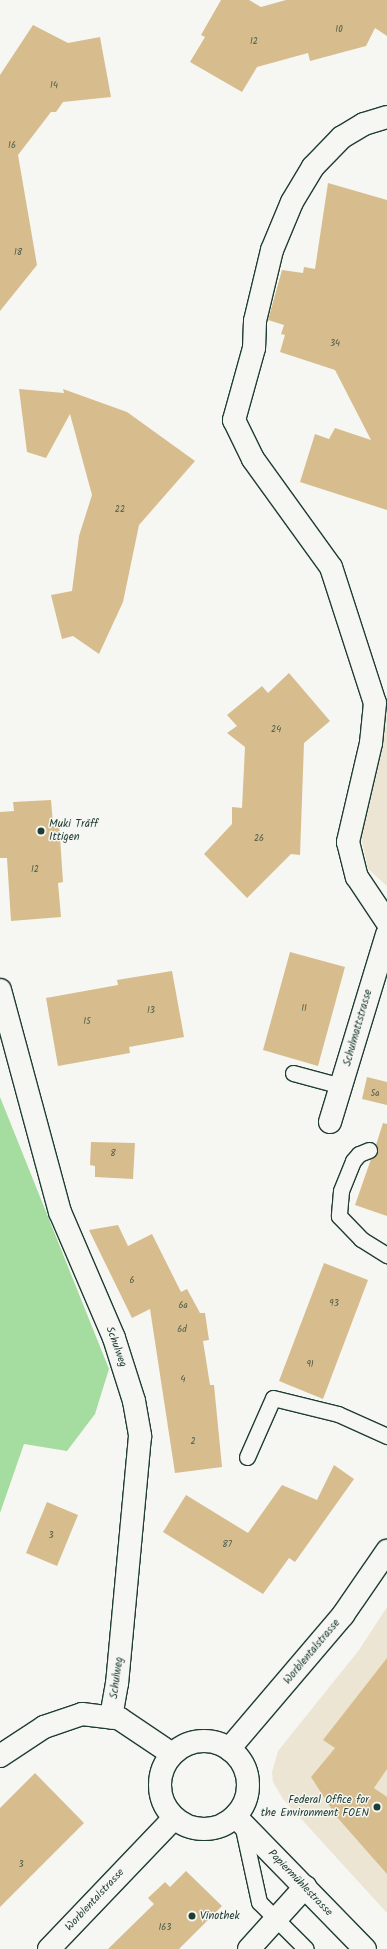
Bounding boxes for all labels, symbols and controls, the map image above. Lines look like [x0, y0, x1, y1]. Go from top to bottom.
house number: 10 [335, 25, 343, 35]
house number: 12 [250, 37, 258, 47]
house number: 14 [50, 81, 58, 91]
house number: 16 [8, 141, 16, 151]
house number: 18 [14, 248, 22, 258]
house number: 34 [330, 339, 340, 349]
house number: 22 [115, 505, 125, 515]
house number: 24 [271, 725, 281, 735]
place label: Muki Träff Ittigen [49, 818, 98, 844]
marker: Muki Träff Ittigen [36, 826, 46, 836]
house number: 26 [254, 834, 264, 844]
house number: 12 [31, 865, 39, 875]
street label: Schulmattstrasse [341, 988, 375, 1068]
house number: 11 [301, 1004, 307, 1014]
house number: 13 [147, 1006, 155, 1016]
house number: 15 [83, 1017, 91, 1027]
house number: 5a [370, 1089, 380, 1099]
house number: 8 [110, 1149, 116, 1159]
house number: 6 [129, 1276, 135, 1286]
house number: 93 [329, 1299, 339, 1309]
house number: 6a [178, 1301, 188, 1311]
street label: Schulweg [103, 1325, 129, 1369]
house number: 6d [177, 1325, 187, 1335]
house number: 91 [306, 1360, 314, 1370]
house number: 4 [181, 1375, 185, 1385]
house number: 2 [190, 1437, 196, 1447]
house number: 3 [48, 1531, 54, 1541]
house number: 87 [222, 1540, 232, 1550]
street label: Worblentalstrasse [281, 1617, 343, 1687]
street label: Schulweg [108, 1656, 126, 1700]
place label: Federal Office for the Environment FOEN [261, 1794, 369, 1820]
marker: Federal Office for the Environment FOEN [372, 1802, 382, 1812]
street label: Papiermühlestrasse [265, 1847, 335, 1919]
house number: 3 [18, 1860, 24, 1870]
street label: Worblentalstrasse [63, 1866, 127, 1934]
place label: Vinothek [200, 1909, 240, 1923]
marker: Vinothek [187, 1911, 197, 1921]
house number: 163 [159, 1923, 171, 1933]

